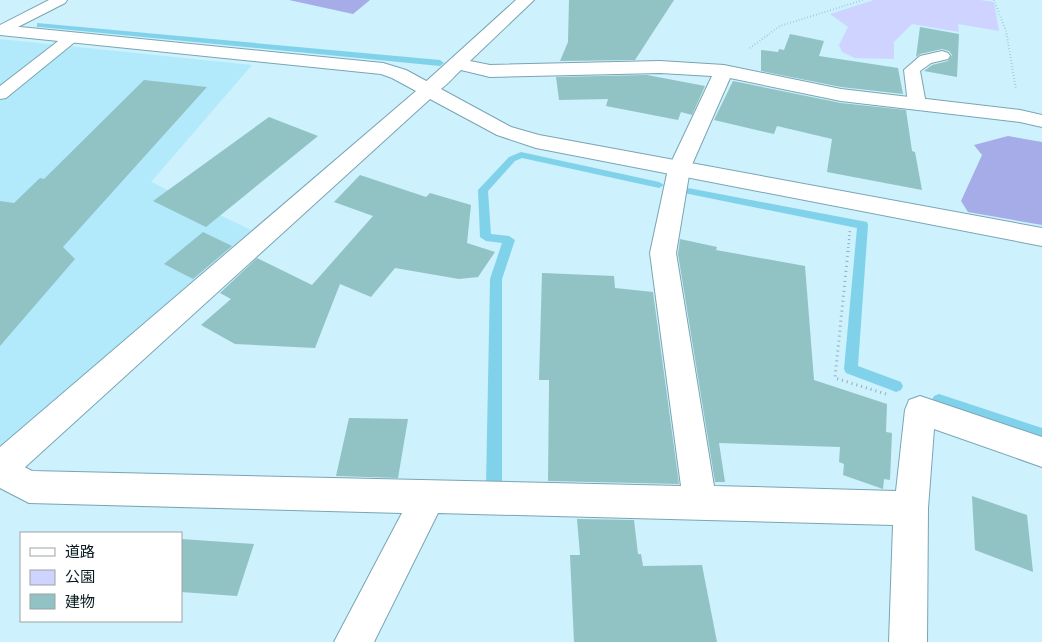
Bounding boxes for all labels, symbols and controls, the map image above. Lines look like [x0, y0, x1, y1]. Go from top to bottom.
legend [20, 532, 182, 622]
text: 道路 [65, 543, 95, 560]
text: 公園 [65, 568, 95, 585]
text: 建物 [65, 593, 95, 610]

